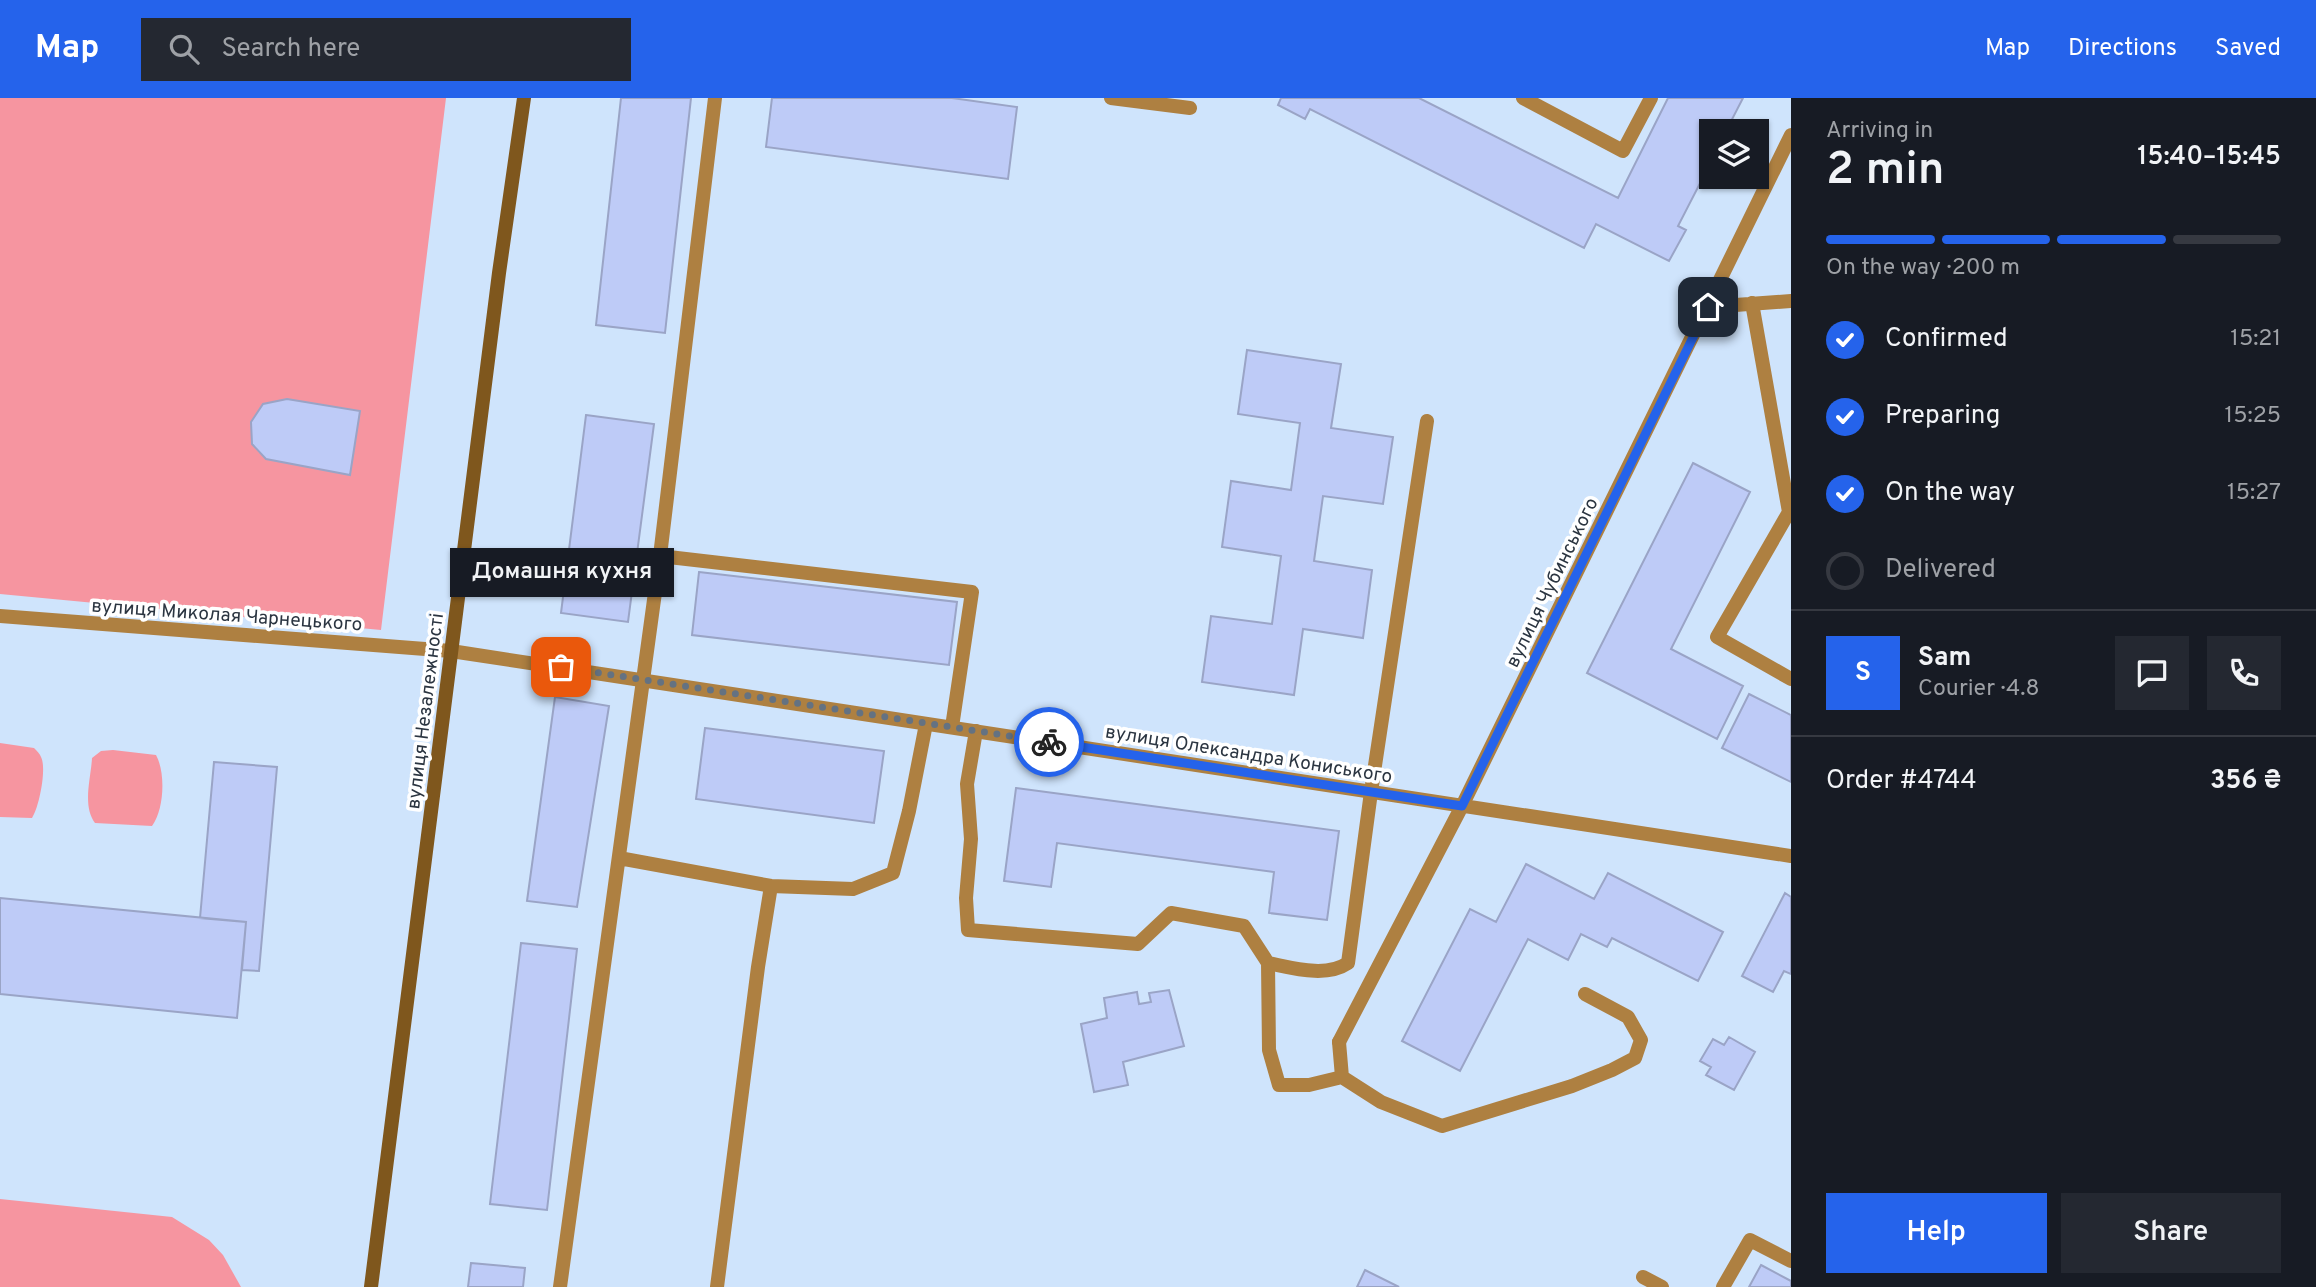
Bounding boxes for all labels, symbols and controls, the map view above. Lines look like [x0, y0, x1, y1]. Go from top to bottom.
search box [141, 18, 631, 81]
text: Map [35, 28, 99, 70]
icon: search [165, 30, 203, 68]
text: Search here [221, 33, 360, 66]
text: Map [1985, 34, 2030, 64]
text: Directions [2068, 34, 2177, 64]
text: Saved [2215, 34, 2281, 64]
text: Arriving in [1826, 117, 1933, 146]
map controls [1699, 119, 1769, 189]
button: layers [1699, 119, 1769, 189]
text: 15:40–15:45 [2137, 141, 2281, 174]
text: 2 min [1826, 142, 1945, 201]
text: On the way · 200 m [1826, 254, 2020, 283]
pin [1678, 277, 1738, 337]
icon: home [1689, 288, 1727, 326]
icon: check [1826, 321, 1864, 359]
text: Confirmed [1885, 323, 2008, 356]
text: 15:21 [2230, 325, 2281, 354]
icon: check [1826, 398, 1864, 436]
text: Preparing [1885, 400, 2000, 433]
text: 15:25 [2225, 402, 2281, 431]
icon: check [1826, 475, 1864, 513]
text: On the way [1885, 477, 2015, 510]
text: 15:27 [2227, 479, 2281, 508]
street label: вулиця Чубинського [1501, 494, 1604, 672]
callout: Домашня кухня [449, 548, 673, 597]
text: Delivered [1885, 554, 1996, 587]
text: Домашня кухня [472, 558, 652, 587]
street label: вулиця Миколая Чарнецького [91, 595, 363, 637]
street label: вулиця Незалежності [402, 612, 450, 811]
button: chat [2115, 636, 2189, 710]
button: phone [2207, 636, 2281, 710]
pin [531, 637, 591, 697]
text: Sam [1918, 642, 1971, 675]
icon: bag [542, 648, 580, 686]
text: S [1855, 657, 1871, 690]
text: Courier · 4.8 [1918, 675, 2039, 704]
courier [1014, 707, 1084, 777]
street label: вулиця Олександра Кониського [1104, 720, 1394, 790]
icon: bike [1030, 723, 1068, 761]
text: Order #4744 [1826, 765, 1977, 798]
text: 356 ₴ [2210, 765, 2281, 798]
button: Help [1826, 1193, 2047, 1273]
button: Share [2061, 1193, 2281, 1273]

